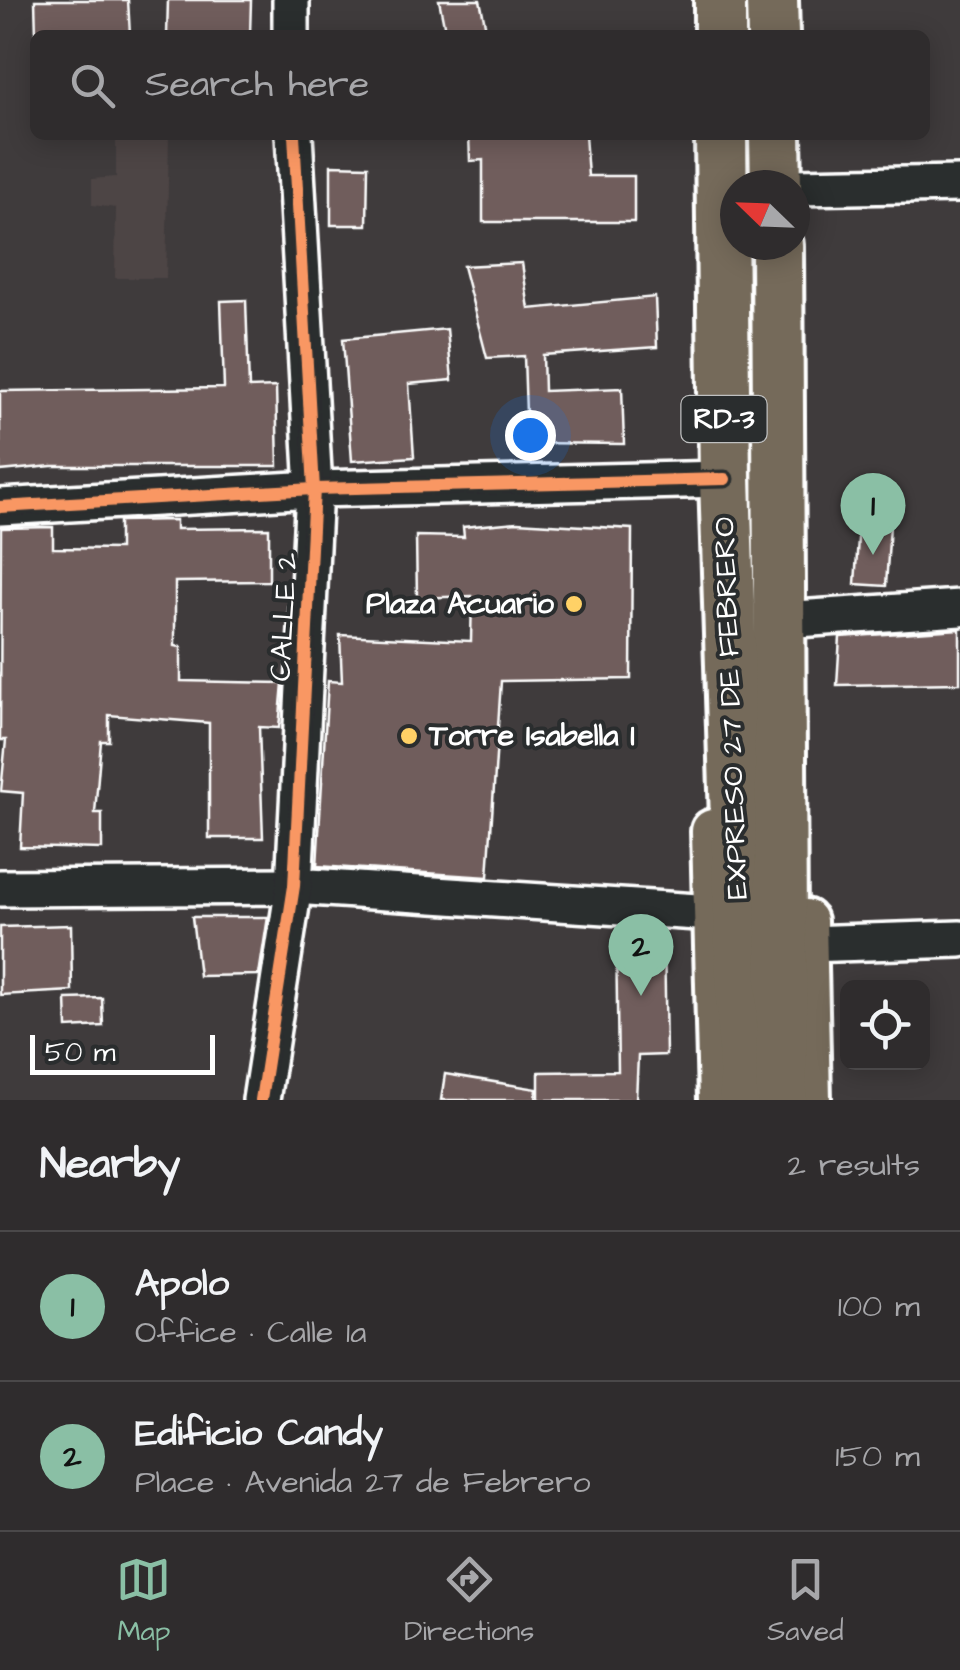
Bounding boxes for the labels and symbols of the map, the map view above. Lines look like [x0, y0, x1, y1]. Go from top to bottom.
north arrow [720, 170, 810, 260]
road number: RD-3 [682, 396, 766, 442]
your location [505, 410, 556, 461]
pin: 1 [840, 472, 906, 555]
street label: EXPRESO 27 DE FEBRERO [703, 516, 759, 900]
street label: CALLE 2 [260, 552, 308, 682]
place label: Plaza Acuario [366, 583, 554, 625]
marker: Plaza Acuario [563, 593, 585, 615]
place label: Torre Isabella I [428, 715, 635, 757]
marker: Torre Isabella I [398, 725, 420, 747]
pin: 2 [608, 914, 674, 996]
scale bar [30, 1030, 215, 1074]

